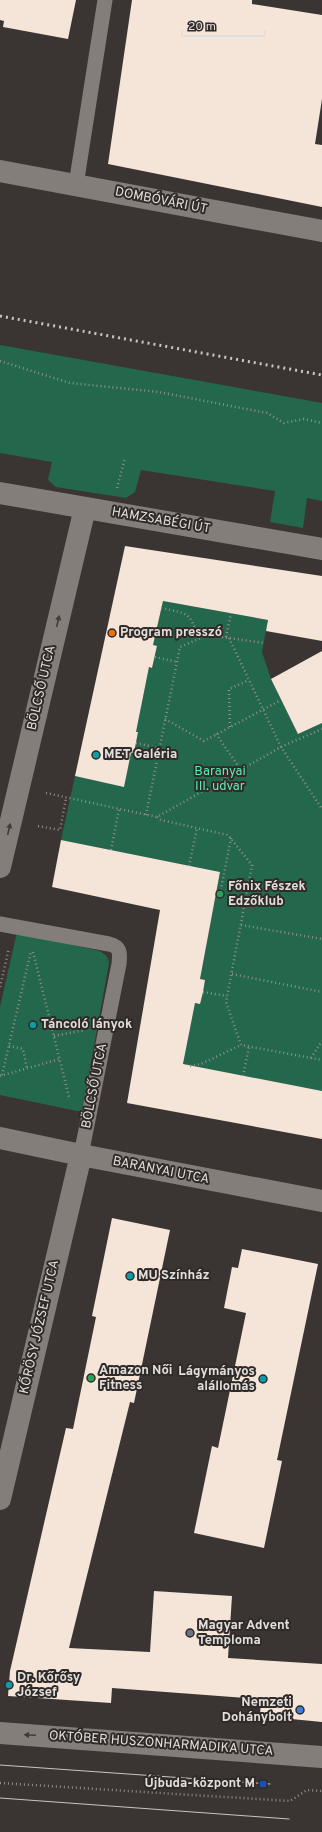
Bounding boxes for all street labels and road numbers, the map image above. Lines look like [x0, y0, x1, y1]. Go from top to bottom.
street label: DOMBÓVÁRI ÚT [113, 182, 209, 218]
street label: HAMZSABÉGI ÚT [110, 502, 212, 538]
street label: BÖLCSŐ UTCA [23, 643, 60, 732]
street label: BÖLCSŐ UTCA [77, 1041, 111, 1130]
street label: BARANYAI UTCA [111, 1154, 211, 1188]
street label: KŐRÖSY JÓZSEF UTCA [15, 1258, 63, 1396]
street label: OKTÓBER HUSZONHARMADIKA UTCA [48, 1726, 274, 1760]

